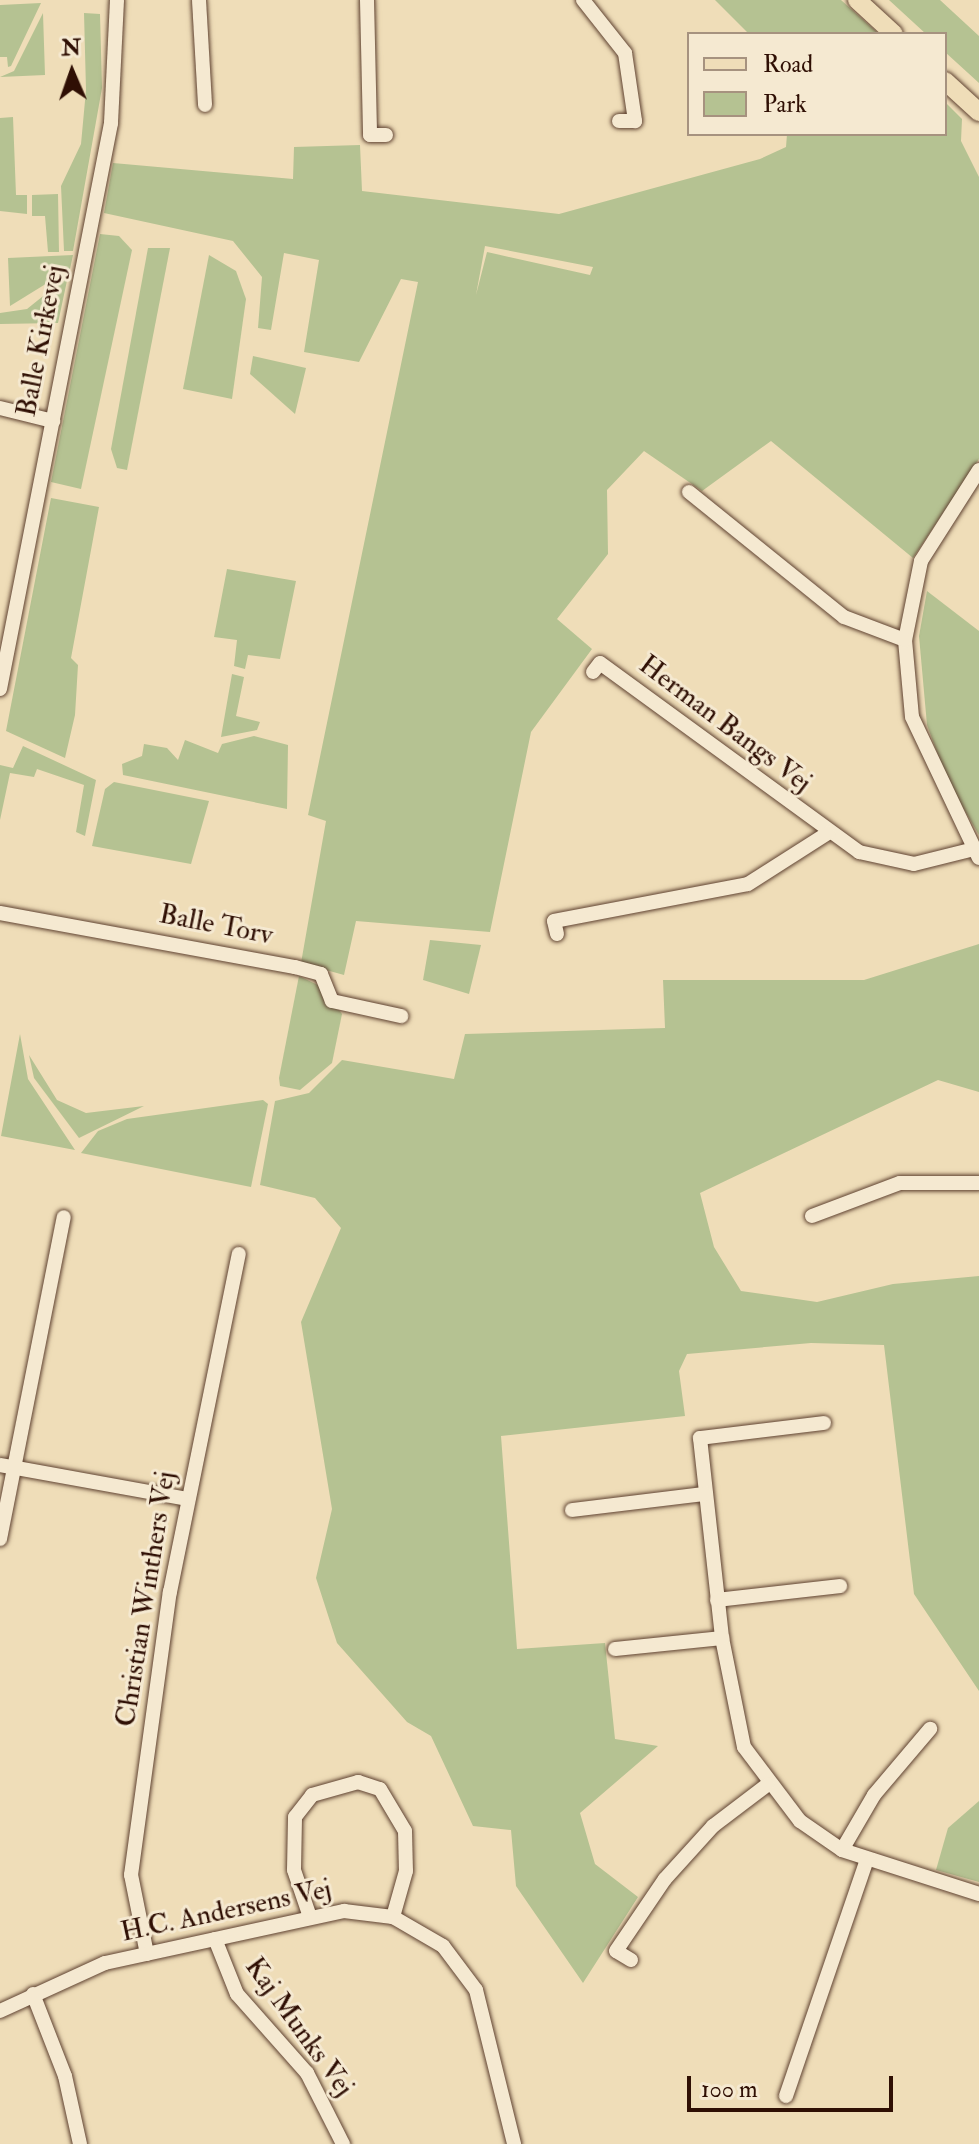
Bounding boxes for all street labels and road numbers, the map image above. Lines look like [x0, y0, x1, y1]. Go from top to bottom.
street label: Balle Kirkevej [10, 262, 72, 420]
street label: Herman Bangs Vej [632, 648, 818, 800]
street label: Balle Torv [156, 898, 276, 952]
street label: Christian Winthers Vej [109, 1469, 183, 1729]
street label: H.C. Andersens Vej [118, 1872, 334, 1950]
street label: Kaj Munks Vej [237, 1951, 361, 2103]

